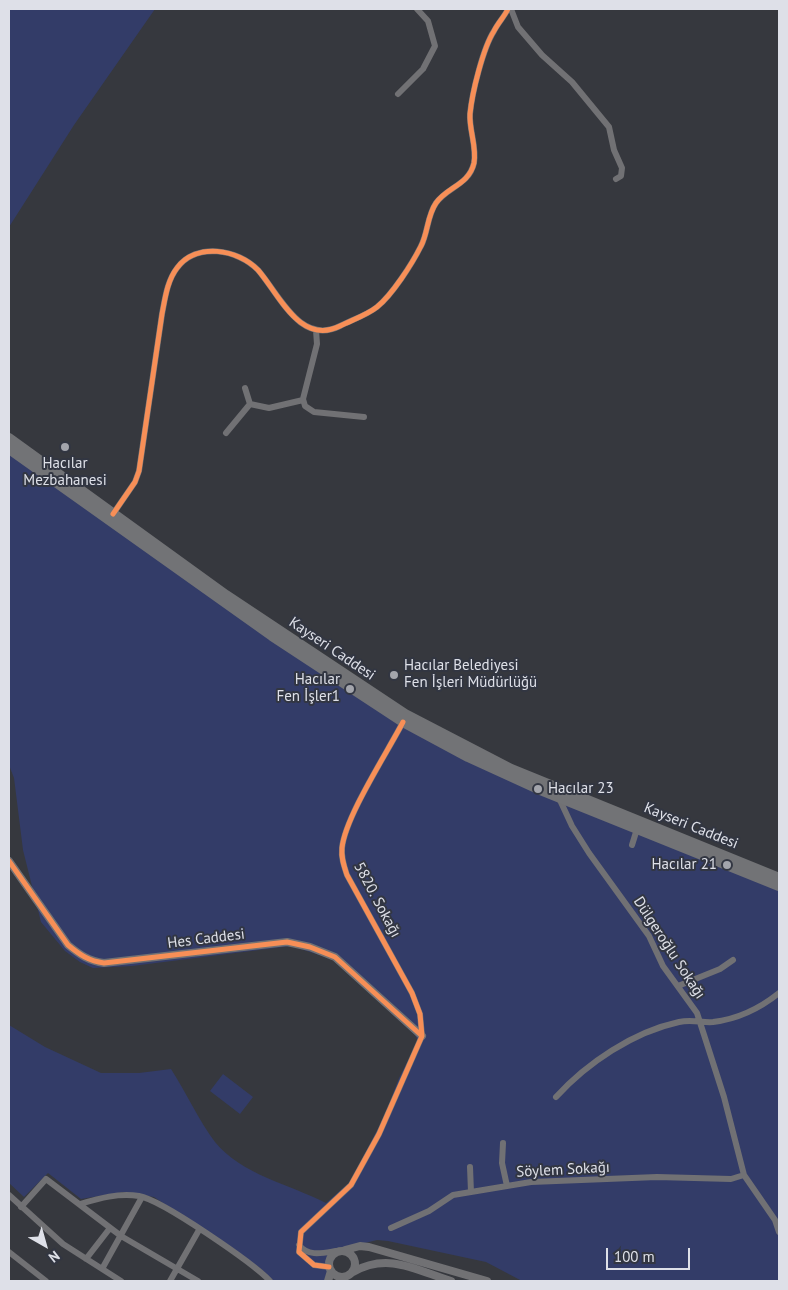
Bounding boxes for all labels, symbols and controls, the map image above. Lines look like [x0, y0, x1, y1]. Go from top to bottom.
marker: Hacılar Mezbahanesi [59, 441, 71, 453]
place label: Hacılar Mezbahanesi [23, 455, 107, 490]
street label: Kayseri Caddesi [285, 614, 379, 684]
place label: Hacılar Belediyesi Fen İşleri Müdürlüğü [404, 657, 537, 692]
marker: Hacılar Belediyesi Fen İşleri Müdürlüğü [388, 669, 400, 681]
place label: Hacılar Fen İşler1 [276, 671, 340, 706]
marker: Hacılar Fen İşler1 [344, 683, 356, 695]
place label: Hacılar 23 [548, 780, 614, 798]
marker: Hacılar 23 [532, 783, 544, 795]
street label: Kayseri Caddesi [641, 799, 741, 853]
place label: Hacılar 21 [651, 856, 717, 874]
street label: 5820. Sokağı [350, 859, 404, 941]
marker: Hacılar 21 [721, 859, 733, 871]
street label: Dülgeroğlu Sokağı [629, 893, 709, 1003]
street label: Hes Caddesi [166, 925, 246, 953]
street label: Söylem Sokağı [516, 1159, 610, 1181]
north arrow [20, 1220, 70, 1270]
scale bar [608, 1238, 692, 1270]
text: N [45, 1247, 63, 1267]
text: 100 m [614, 1247, 655, 1266]

